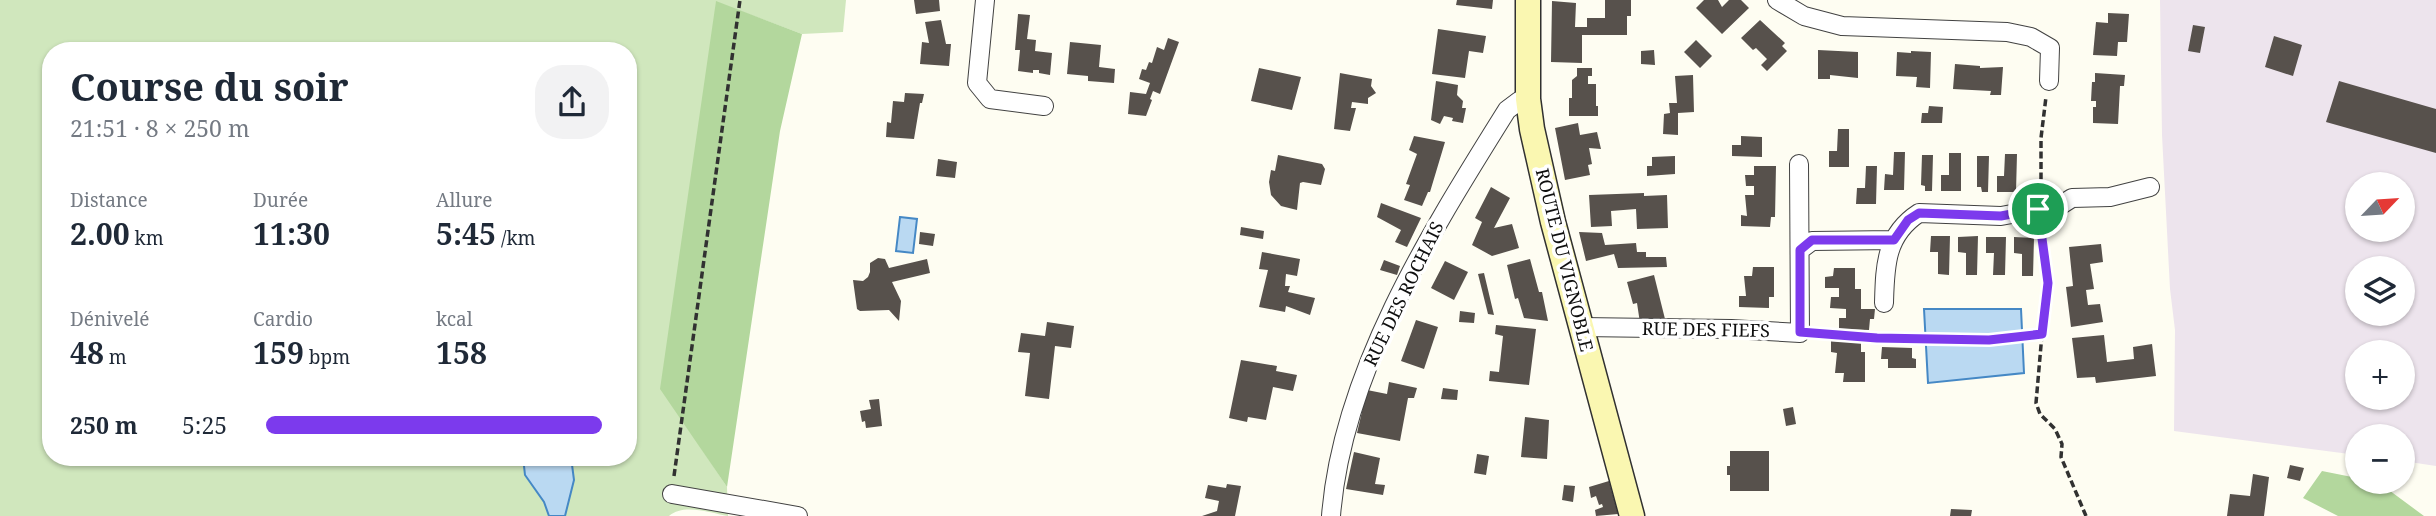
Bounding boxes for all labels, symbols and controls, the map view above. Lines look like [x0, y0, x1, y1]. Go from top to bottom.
text: Course du soir [70, 60, 349, 112]
button: share [535, 65, 609, 139]
text: 21:51 · 8 × 250 m [70, 112, 250, 144]
street label: ROUTE DU VIGNOBLE [1531, 166, 1599, 354]
north arrow [2345, 172, 2415, 242]
map controls [2345, 172, 2415, 494]
pin [2008, 179, 2068, 239]
text: Distance [70, 187, 148, 213]
text: Durée [253, 187, 308, 213]
text: Allure [436, 187, 492, 213]
icon: arrive [2019, 190, 2057, 228]
text: 2.00 [70, 213, 130, 254]
text: 11:30 [253, 213, 330, 254]
text: 5:45 [436, 213, 496, 254]
street label: RUE DES ROCHAIS [1358, 217, 1449, 370]
text: km [130, 225, 164, 251]
text: /km [496, 225, 535, 251]
button: layers [2345, 256, 2415, 326]
text: Dénivelé [70, 306, 150, 332]
text: Cardio [253, 306, 313, 332]
text: kcal [436, 306, 473, 332]
street label: RUE DES FIEFS [1642, 316, 1770, 342]
text: 48 [70, 332, 104, 373]
text: 159 [253, 332, 304, 373]
text: 158 [436, 332, 487, 373]
button: + [2345, 340, 2415, 410]
text: m [104, 344, 127, 370]
text: bpm [304, 344, 350, 370]
text: 250 m [70, 409, 138, 441]
text: 5:25 [182, 409, 227, 441]
button: − [2345, 424, 2415, 494]

